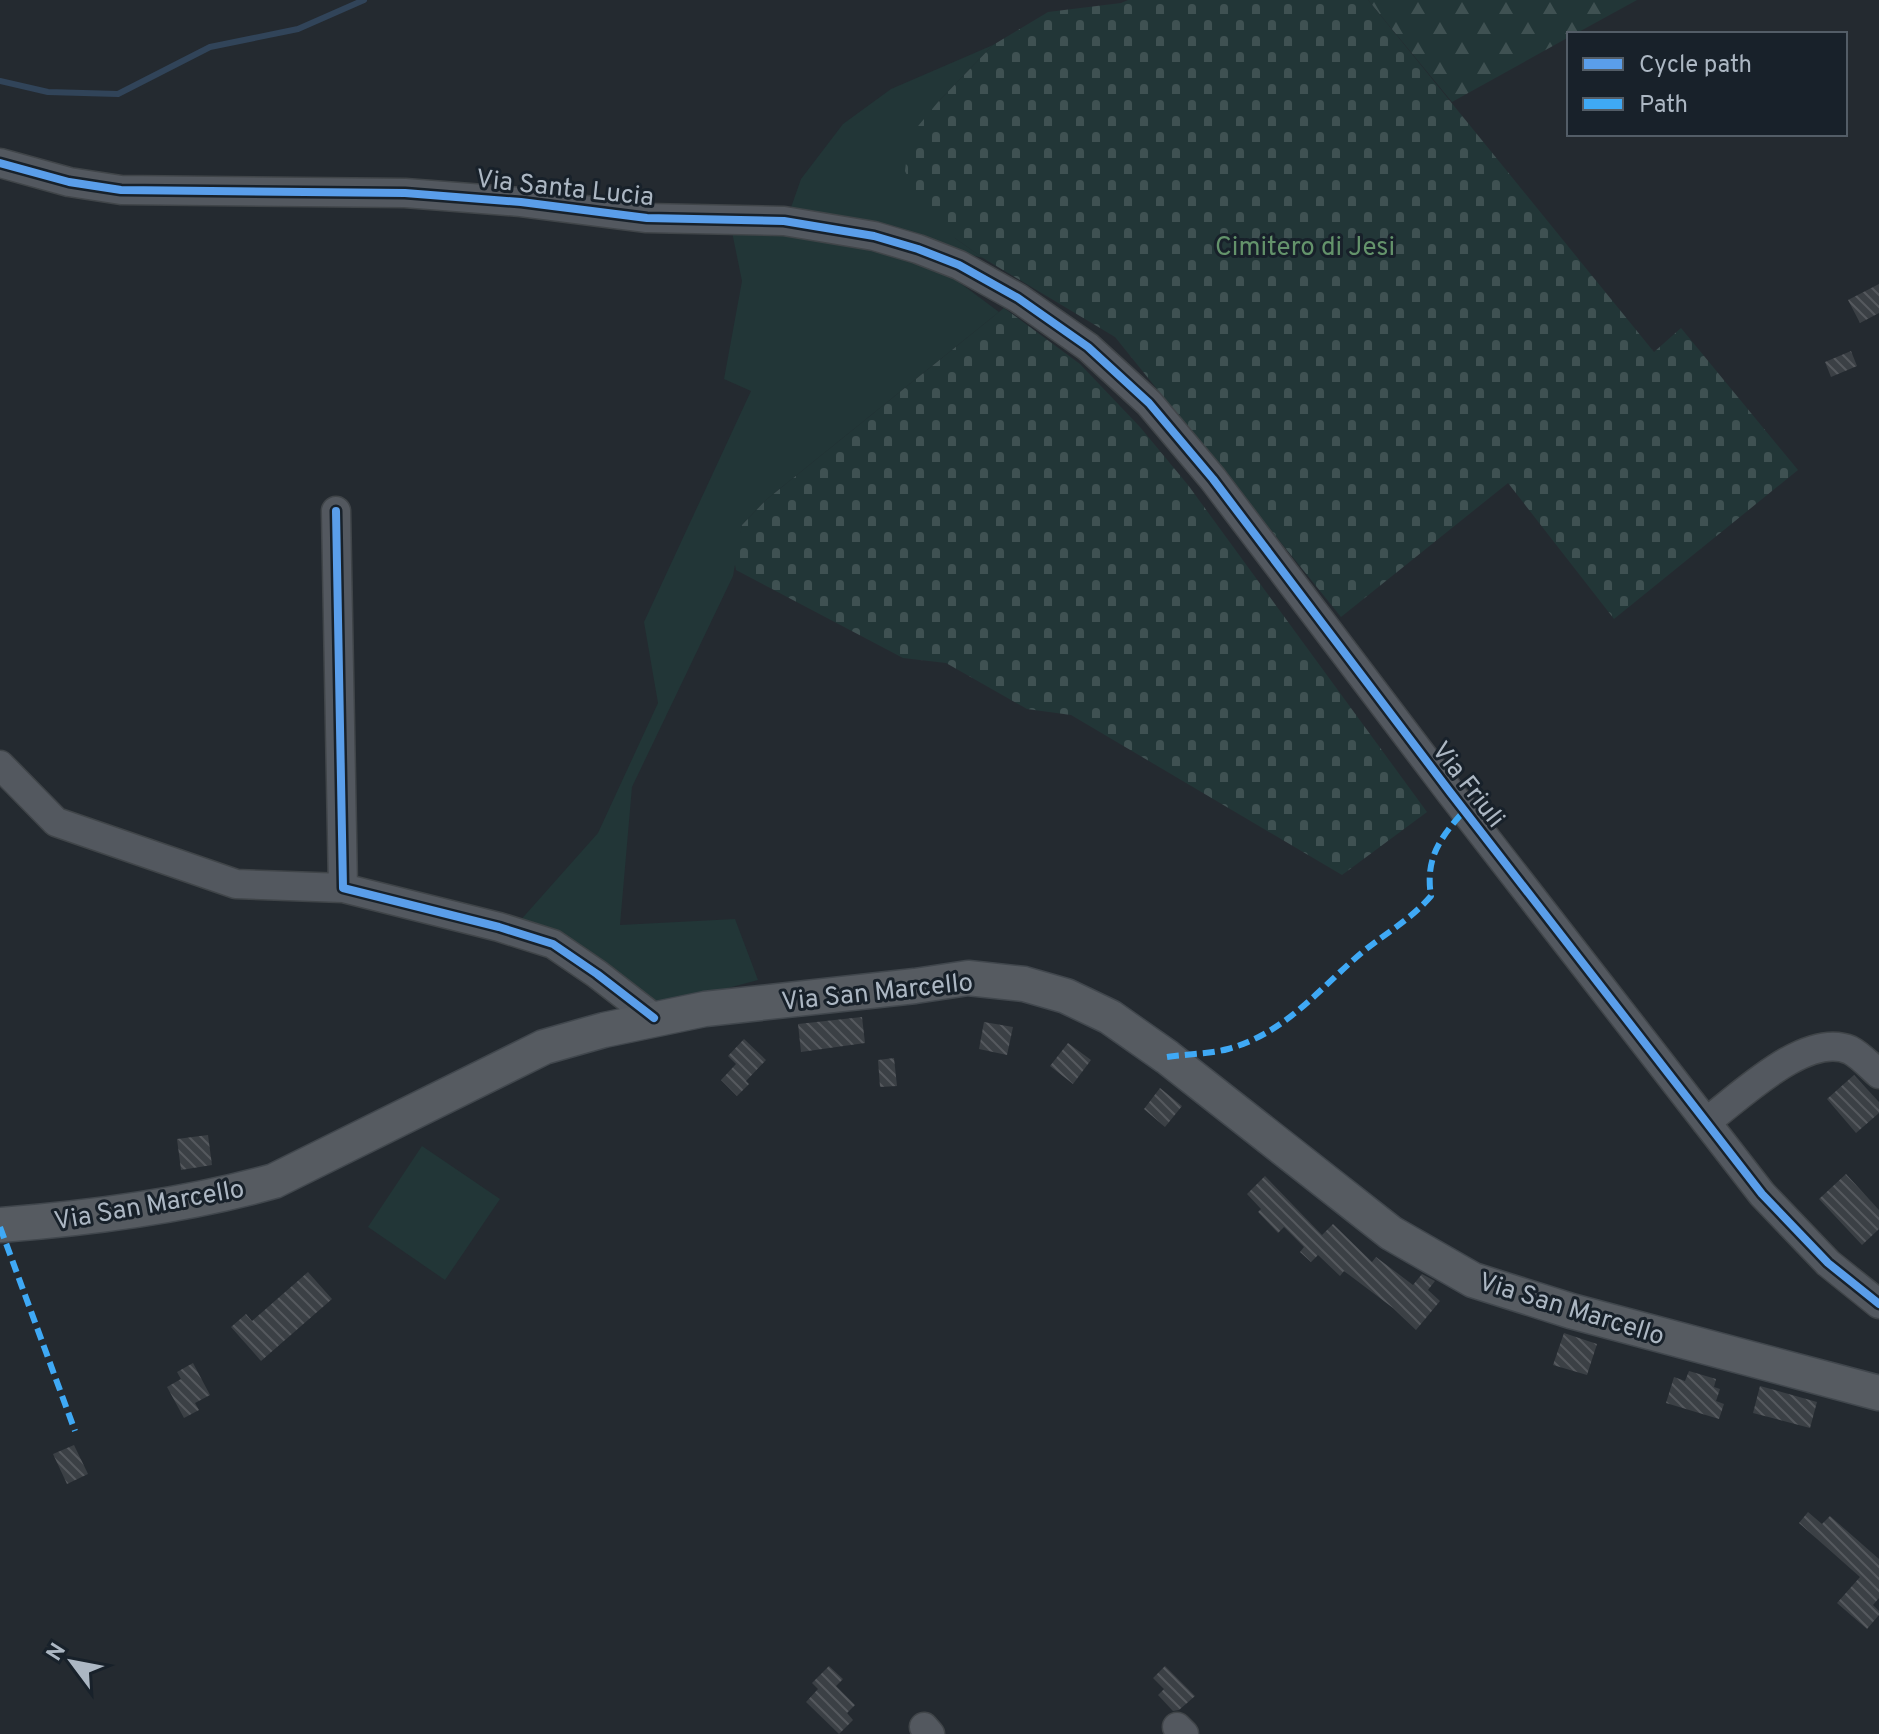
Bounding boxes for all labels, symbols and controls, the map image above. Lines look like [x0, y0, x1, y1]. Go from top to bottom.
legend [1567, 32, 1847, 136]
text: Cycle path [1639, 51, 1752, 81]
text: Path [1639, 91, 1688, 121]
street label: Via Santa Lucia [474, 164, 655, 215]
park label: Cimitero di Jesi [1215, 232, 1395, 265]
street label: Via Friuli [1423, 736, 1511, 835]
street label: Via San Marcello [780, 967, 975, 1020]
street label: Via San Marcello [52, 1173, 247, 1239]
street label: Via San Marcello [1474, 1266, 1668, 1354]
north arrow [32, 1622, 112, 1702]
text: N [42, 1639, 73, 1667]

